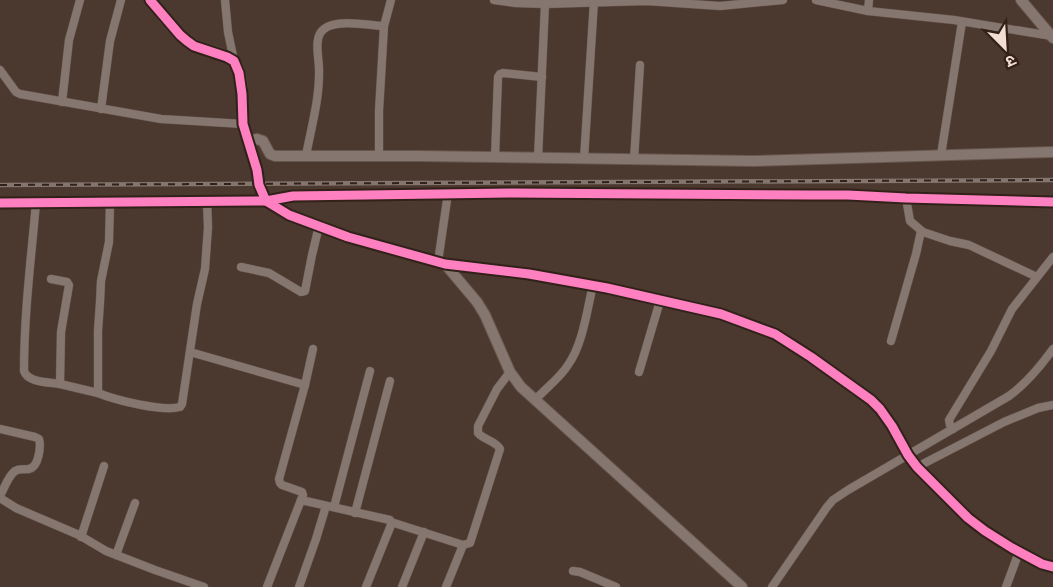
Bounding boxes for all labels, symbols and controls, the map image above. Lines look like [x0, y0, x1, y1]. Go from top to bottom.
north arrow [975, 18, 1035, 78]
text: उ [1003, 52, 1019, 72]

